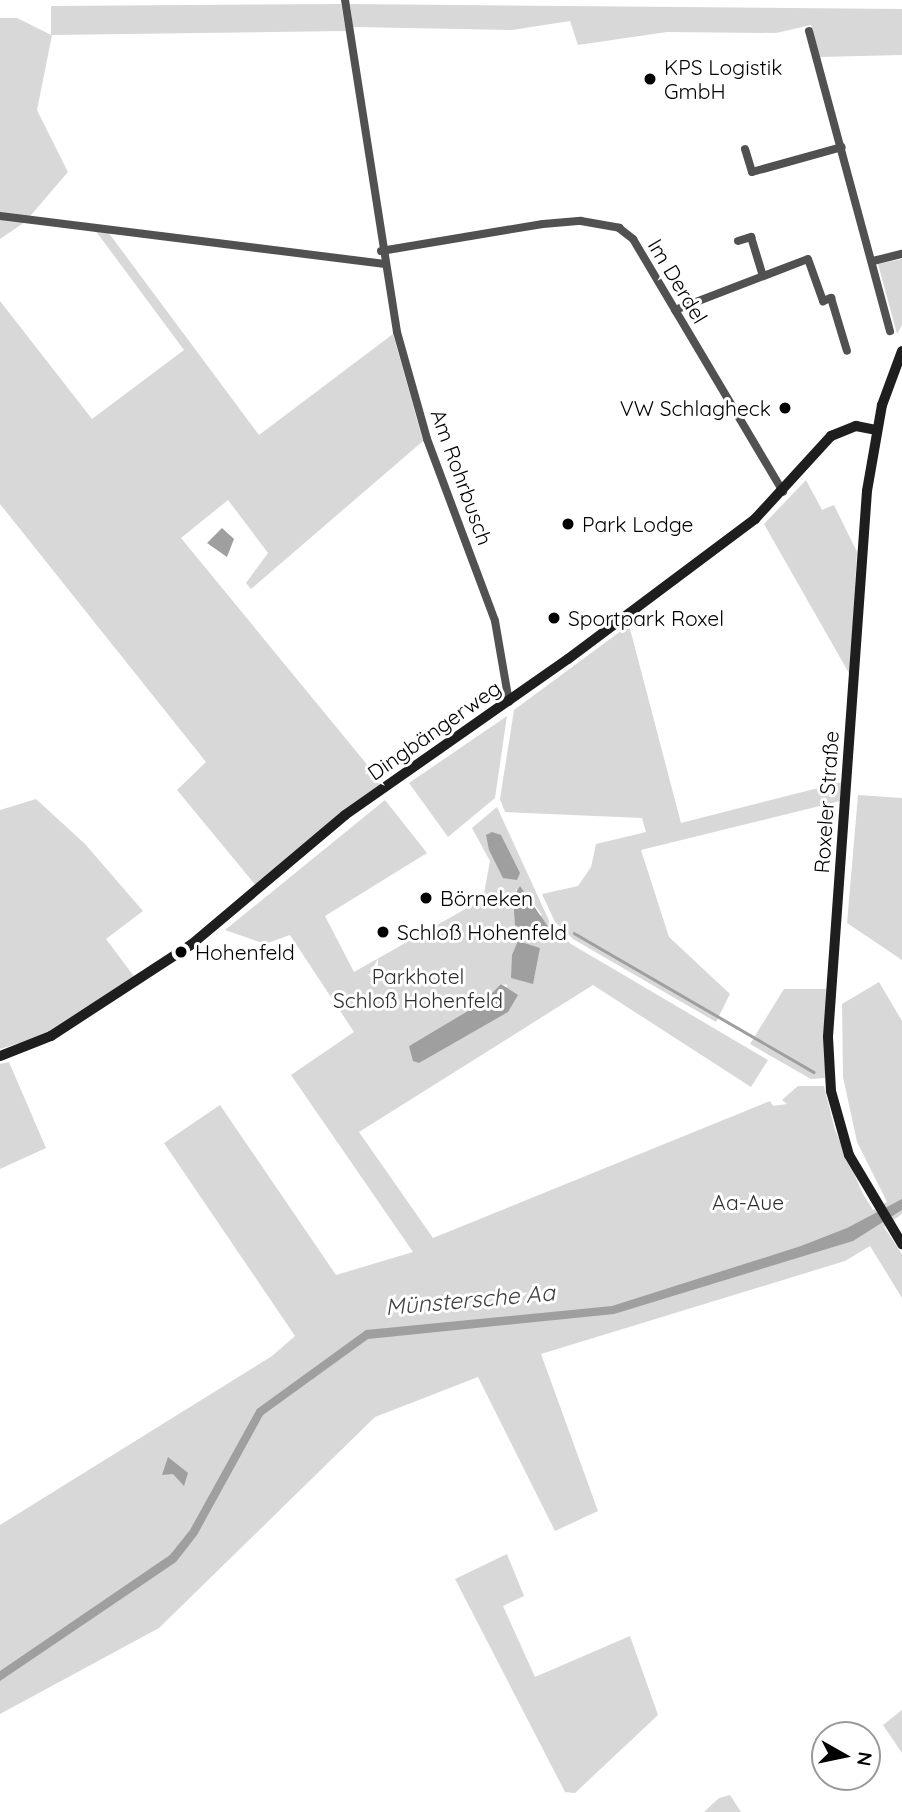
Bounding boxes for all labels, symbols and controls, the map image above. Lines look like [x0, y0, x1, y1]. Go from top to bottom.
place label: KPS Logistik GmbH [664, 54, 782, 104]
marker: KPS Logistik GmbH [642, 71, 658, 87]
street label: Im Derdel [643, 234, 713, 328]
place label: VW Schlagheck [620, 395, 771, 421]
marker: VW Schlagheck [777, 400, 793, 416]
street label: Am Rohrbusch [426, 406, 498, 548]
place label: Park Lodge [582, 511, 693, 537]
marker: Park Lodge [560, 516, 576, 532]
place label: Sportpark Roxel [568, 605, 724, 631]
marker: Sportpark Roxel [546, 610, 562, 626]
street label: Dingbängerweg [363, 675, 505, 785]
street label: Roxeler Straße [808, 730, 844, 874]
place label: Börneken [440, 885, 533, 911]
marker: Börneken [418, 890, 434, 906]
place label: Schloß Hohenfeld [397, 919, 567, 945]
marker: Schloß Hohenfeld [375, 924, 391, 940]
place label: Hohenfeld [195, 939, 295, 965]
marker: Hohenfeld [173, 944, 189, 960]
park label: Parkhotel Schloß Hohenfeld [333, 963, 503, 1013]
park label: Aa-Aue [712, 1189, 784, 1215]
water label: Münstersche Aa [384, 1279, 556, 1321]
north arrow [811, 1721, 881, 1791]
text: N [852, 1750, 878, 1768]

